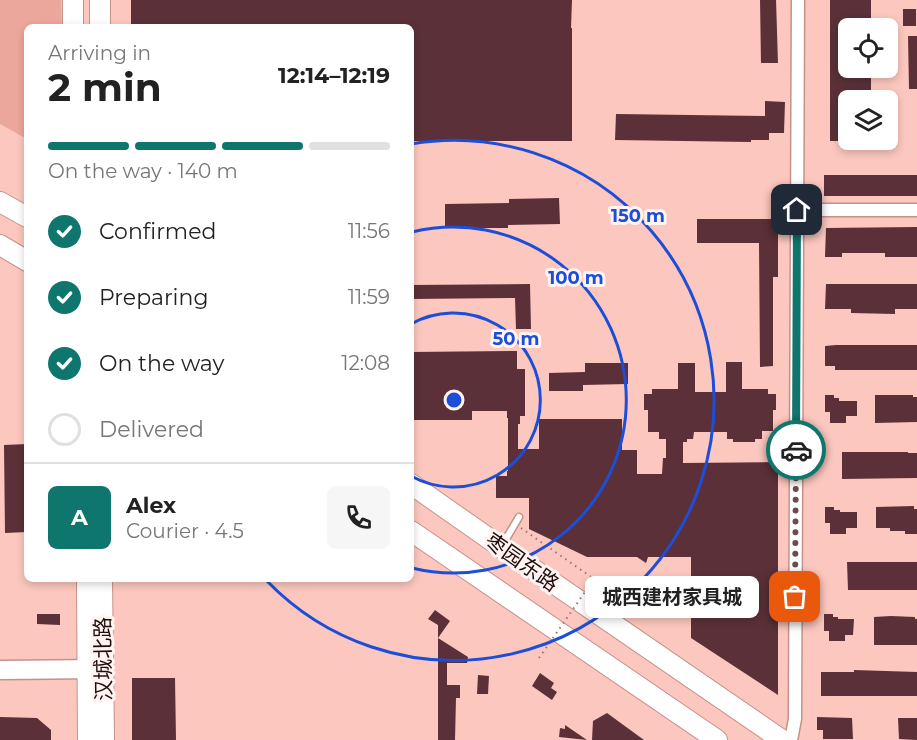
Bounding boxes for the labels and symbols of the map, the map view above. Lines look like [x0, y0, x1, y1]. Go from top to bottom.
pin [771, 184, 822, 235]
text: 150 m [611, 205, 665, 227]
text: 100 m [548, 267, 604, 289]
text: 50 m [493, 328, 539, 350]
centre of rings [444, 390, 464, 410]
courier [766, 420, 826, 480]
street label: 枣园东路 [480, 528, 564, 596]
pin [769, 571, 820, 622]
callout: 城西建材家具城 [585, 576, 759, 618]
street label: 汉城北路 [90, 617, 116, 701]

